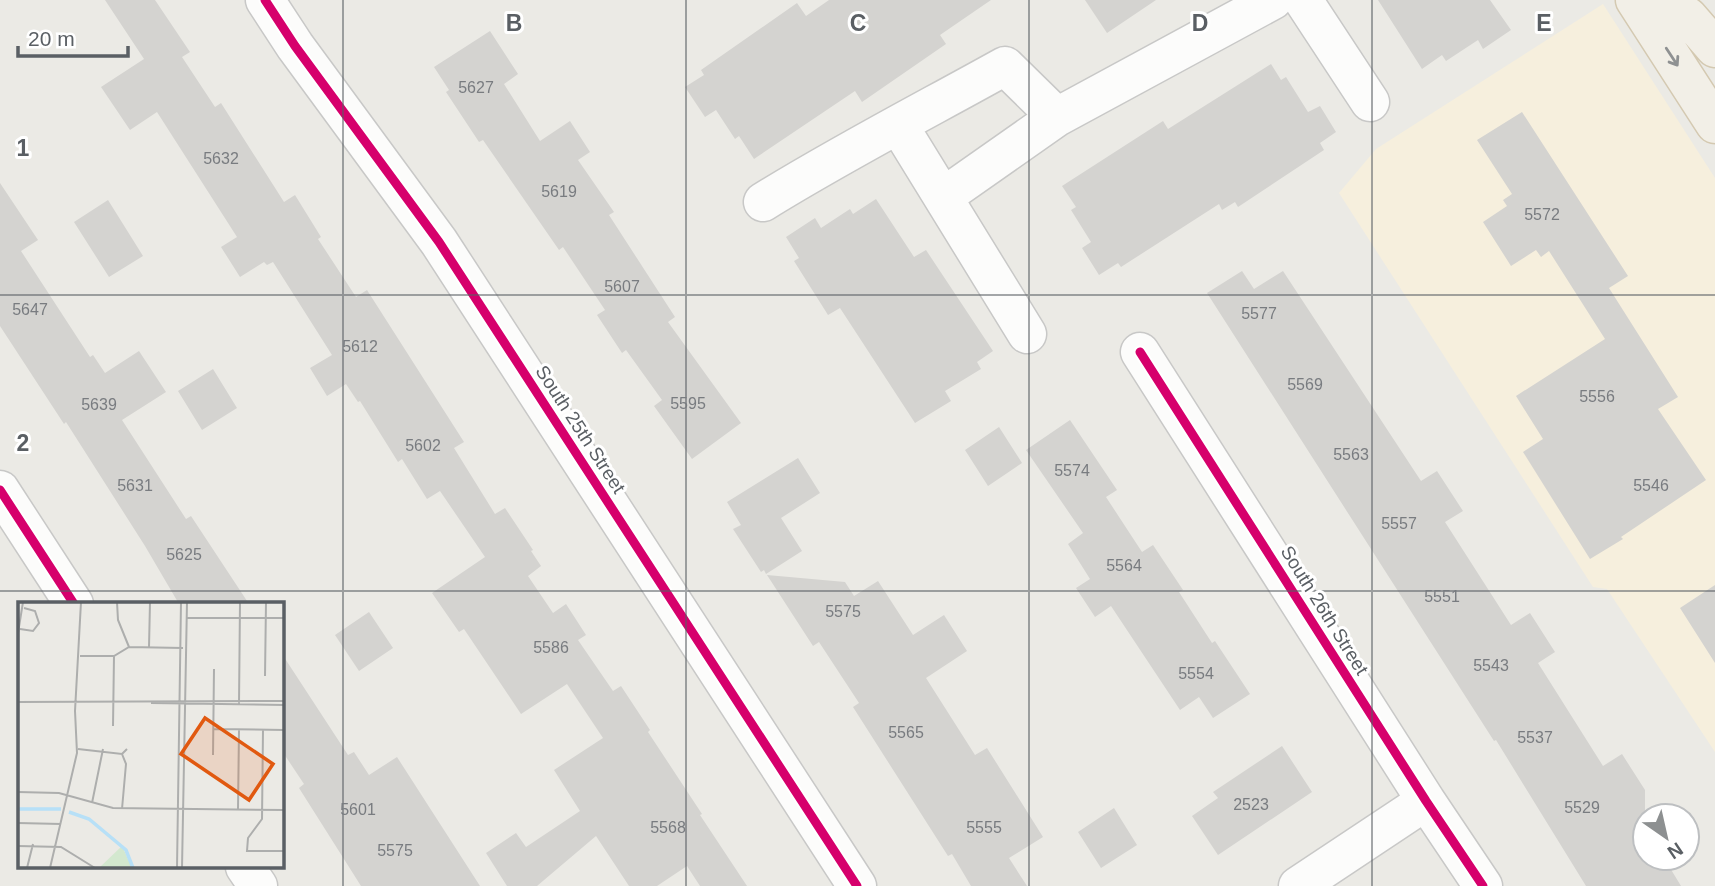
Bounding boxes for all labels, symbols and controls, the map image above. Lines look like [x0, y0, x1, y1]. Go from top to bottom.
text: B [506, 10, 522, 36]
text: C [850, 10, 866, 36]
text: D [1192, 10, 1208, 36]
text: E [1536, 10, 1552, 36]
scale bar [18, 14, 128, 58]
text: 20 m [28, 27, 75, 50]
one-way arrow [1665, 47, 1679, 67]
house number: 5627 [458, 79, 494, 96]
text: 1 [17, 135, 30, 161]
house number: 5632 [203, 150, 239, 167]
house number: 5619 [541, 183, 577, 200]
house number: 5572 [1524, 206, 1560, 223]
house number: 5607 [604, 278, 640, 295]
house number: 5647 [12, 301, 48, 318]
house number: 5577 [1241, 305, 1277, 322]
house number: 5612 [342, 338, 378, 355]
street label: South 25th Street [532, 362, 630, 498]
house number: 5569 [1287, 376, 1323, 393]
house number: 5556 [1579, 388, 1615, 405]
house number: 5595 [670, 395, 706, 412]
house number: 5639 [81, 396, 117, 413]
text: 2 [17, 430, 29, 456]
house number: 5602 [405, 437, 441, 454]
house number: 5563 [1333, 446, 1369, 463]
house number: 5574 [1054, 462, 1090, 479]
house number: 5631 [117, 477, 153, 494]
house number: 5546 [1633, 477, 1669, 494]
house number: 5557 [1381, 515, 1417, 532]
street label: South 26th Street [1276, 542, 1373, 679]
house number: 5625 [166, 546, 202, 563]
house number: 5564 [1106, 557, 1142, 574]
house number: 5551 [1424, 588, 1460, 605]
inset map [18, 602, 284, 868]
house number: 5575 [825, 603, 861, 620]
house number: 5586 [533, 639, 569, 656]
house number: 5543 [1473, 657, 1509, 674]
house number: 5554 [1178, 665, 1214, 682]
house number: 5565 [888, 724, 924, 741]
house number: 5537 [1517, 729, 1553, 746]
house number: 2523 [1233, 796, 1269, 813]
house number: 5529 [1564, 799, 1600, 816]
house number: 5601 [340, 801, 376, 818]
north arrow [1631, 802, 1701, 872]
house number: 5568 [650, 819, 686, 836]
house number: 5555 [966, 819, 1002, 836]
text: N [1664, 838, 1687, 863]
house number: 5575 [377, 842, 413, 859]

